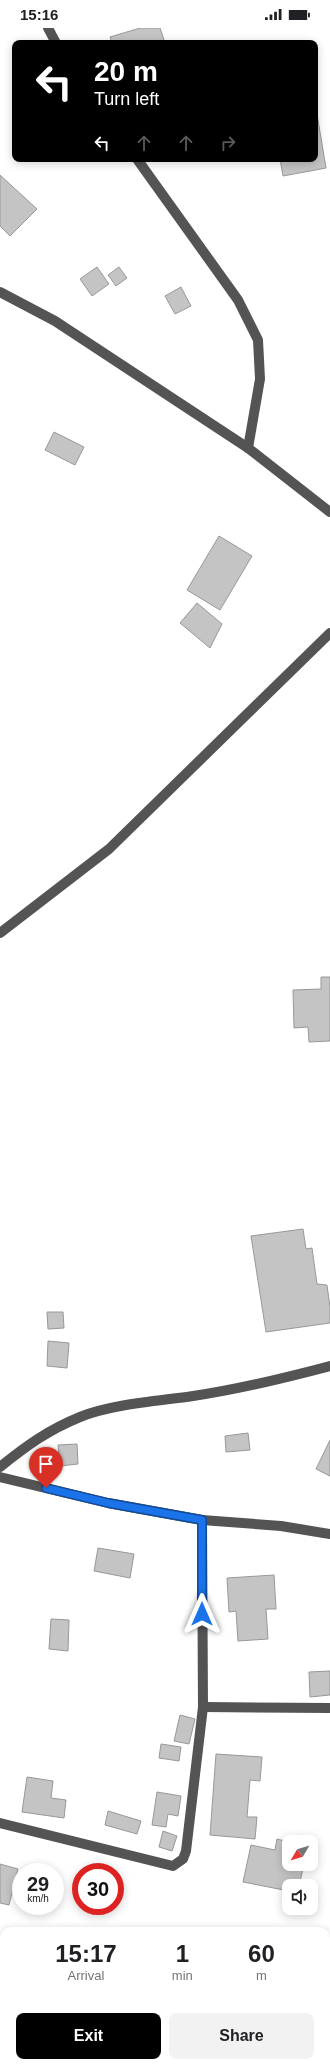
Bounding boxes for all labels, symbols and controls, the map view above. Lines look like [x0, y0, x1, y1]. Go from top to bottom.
text: 15:16 [20, 6, 58, 23]
icon: left [28, 56, 80, 108]
text: 20 m [94, 56, 158, 87]
text: Turn left [94, 89, 159, 109]
icon: left [91, 132, 113, 154]
icon: ahead [133, 132, 155, 154]
icon: ahead [175, 132, 197, 154]
icon: right [217, 132, 239, 154]
pin [29, 1447, 63, 1488]
icon: arrive [35, 1453, 57, 1475]
position arrow [181, 1593, 223, 1635]
north arrow [282, 1835, 318, 1871]
map controls [282, 1835, 318, 1915]
speed limit sign: 30 [72, 1863, 124, 1915]
text: 29 [27, 1873, 49, 1895]
button: sound [282, 1879, 318, 1915]
text: km/h [27, 1893, 49, 1904]
text: 15:17 [55, 1940, 117, 1967]
text: 1 [176, 1940, 189, 1967]
text: 60 [248, 1940, 275, 1967]
text: Arrival [68, 1968, 104, 1983]
text: min [172, 1968, 193, 1983]
text: m [256, 1968, 267, 1983]
button: Exit [16, 2013, 161, 2059]
button: Share [169, 2013, 314, 2059]

